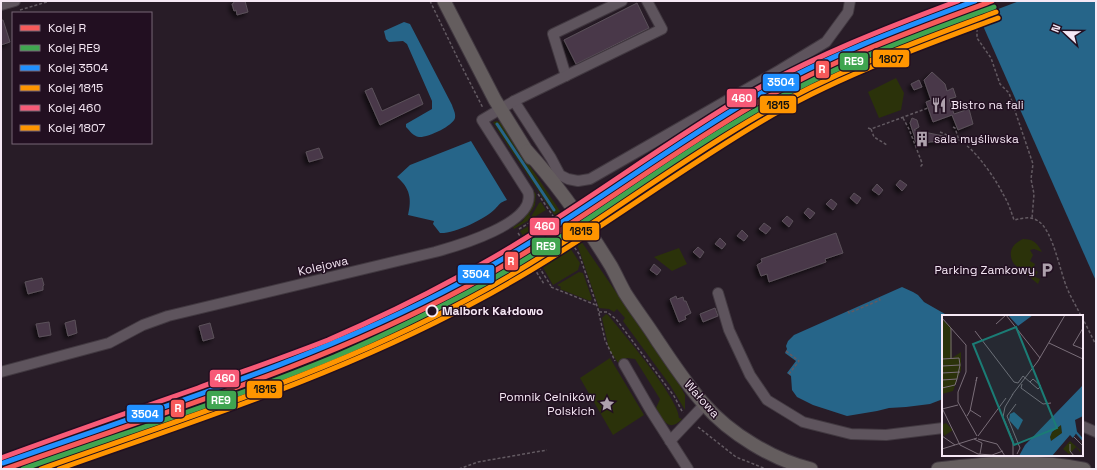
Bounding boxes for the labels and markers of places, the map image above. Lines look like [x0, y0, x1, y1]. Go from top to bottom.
restaurant icon: Bistro na fali [930, 96, 948, 114]
place label: Bistro na fali [951, 97, 1024, 113]
building icon: sala myśliwska [913, 130, 931, 148]
place label: sala myśliwska [934, 131, 1019, 147]
parking icon: Parking Zamkowy [1038, 261, 1056, 279]
place label: Parking Zamkowy [934, 262, 1035, 278]
place label: Malbork Kałdowo [442, 303, 543, 319]
marker: Malbork Kałdowo [425, 304, 439, 318]
place label: Pomnik Celników Polskich [499, 389, 595, 419]
place icon: Pomnik Celników Polskich [598, 395, 616, 413]

